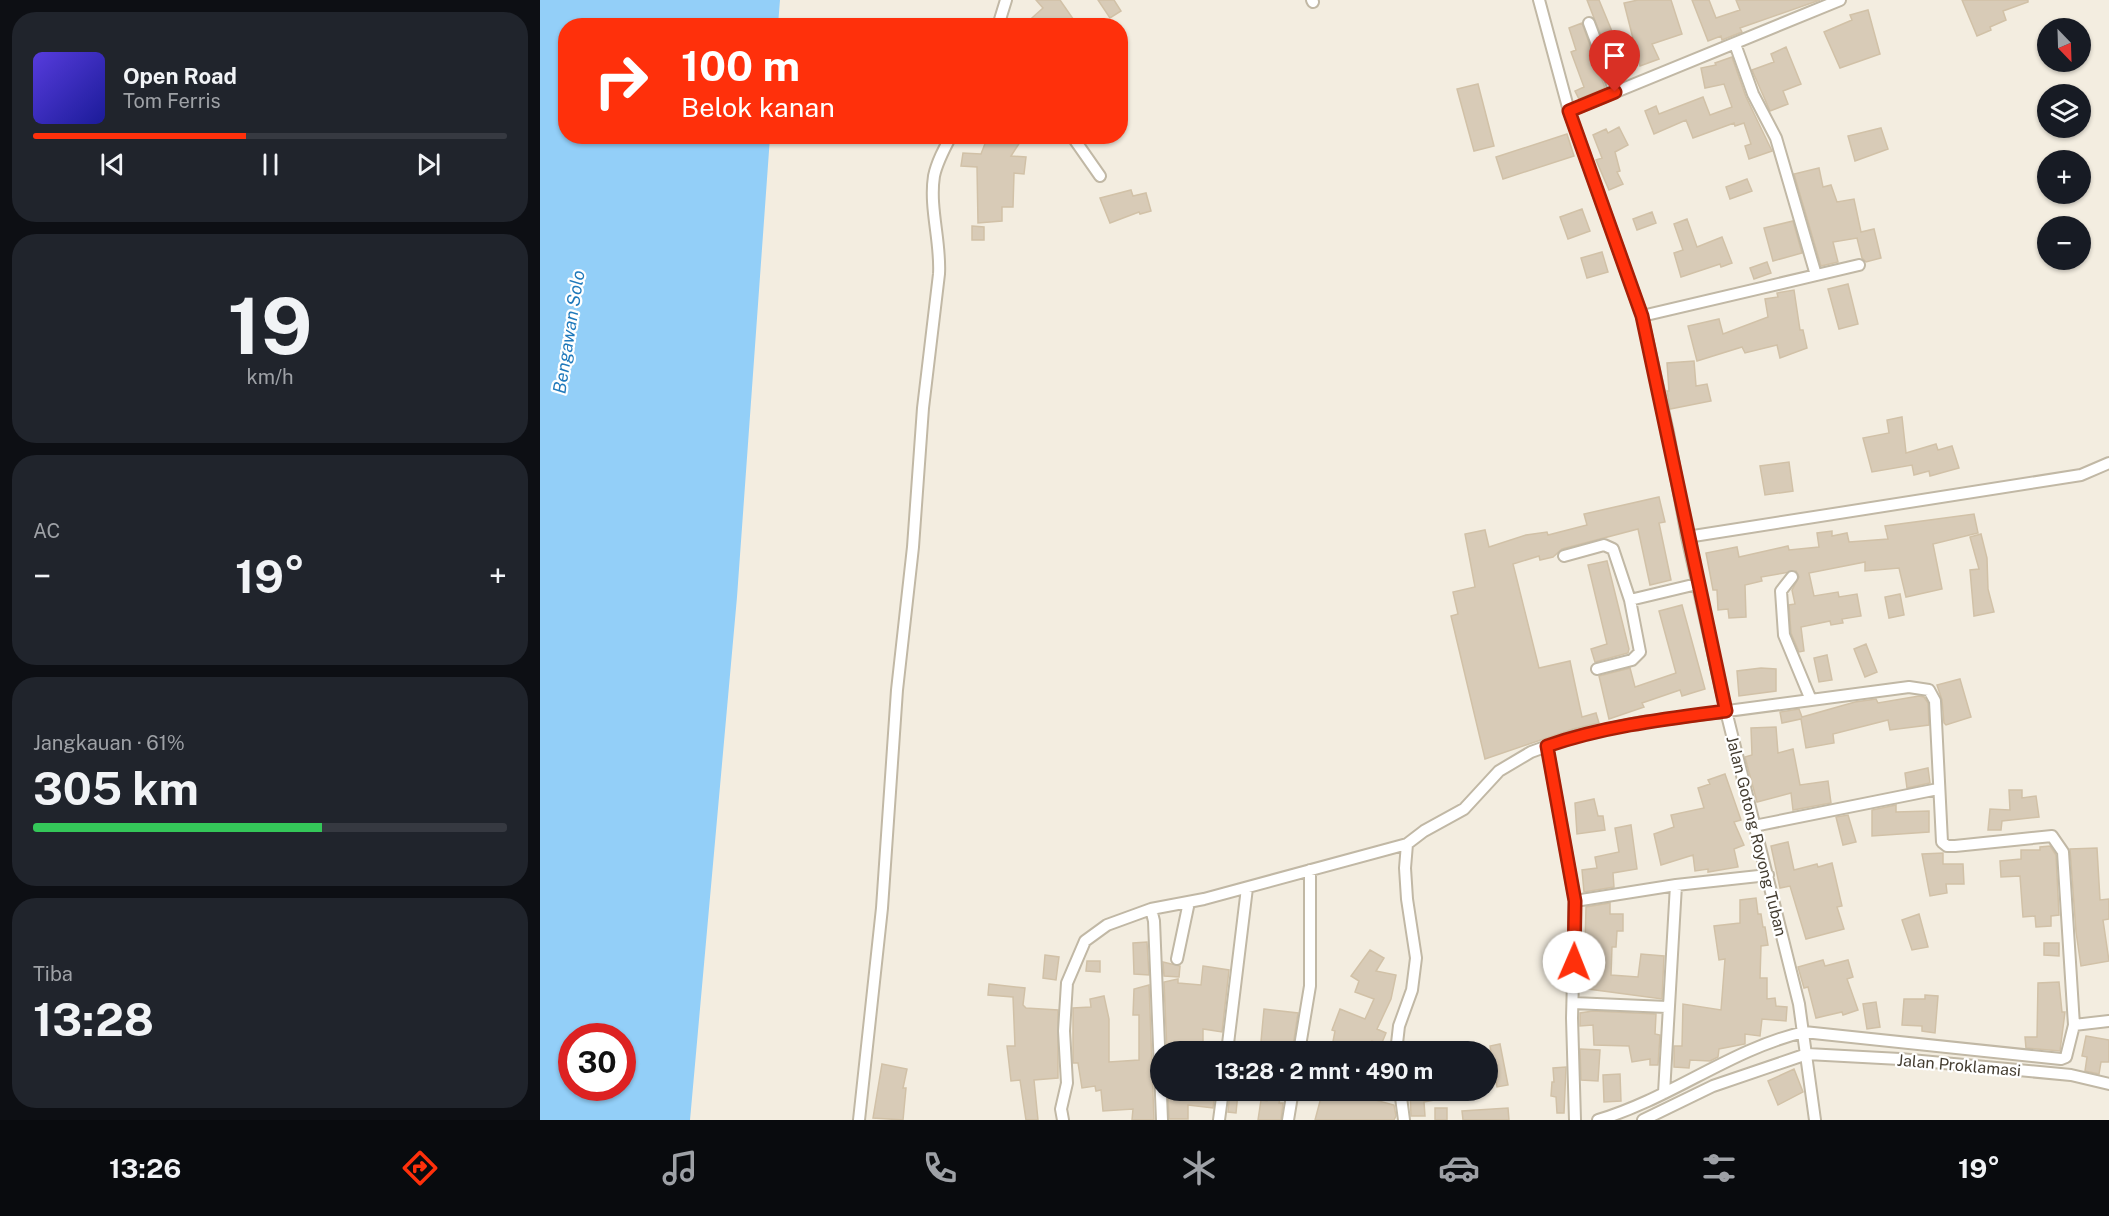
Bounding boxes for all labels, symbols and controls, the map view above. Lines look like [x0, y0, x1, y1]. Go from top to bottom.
north arrow [2037, 18, 2091, 72]
map controls [2037, 18, 2091, 270]
pin [1589, 30, 1640, 92]
icon: arrive [1598, 39, 1631, 72]
text: 100 m [681, 41, 800, 90]
icon: right [582, 42, 660, 120]
text: Open Road [123, 63, 237, 89]
button: layers [2037, 84, 2091, 138]
text: Tom Ferris [123, 89, 221, 113]
text: Belok kanan [681, 91, 835, 123]
icon: previous [96, 148, 129, 181]
icon: pause [254, 148, 287, 181]
icon: next [412, 148, 445, 181]
button: + [2037, 150, 2091, 204]
button: − [2037, 216, 2091, 270]
water label: Bengawan Solo [548, 269, 589, 395]
text: 19 [228, 280, 312, 372]
text: km/h [246, 365, 294, 389]
text: AC [33, 519, 60, 543]
text: 19° [235, 550, 305, 603]
text: − [33, 557, 51, 595]
text: + [489, 557, 507, 595]
text: Jangkauan · 61% [33, 731, 185, 755]
street label: Jalan Gotong Royong Tuban [1722, 734, 1791, 938]
text: 305 km [33, 762, 199, 815]
position arrow [1542, 930, 1606, 994]
text: Tiba [33, 962, 73, 986]
text: 13:28 [33, 993, 154, 1046]
speed limit sign: 30 [558, 1023, 636, 1101]
street label: Jalan Proklamasi [1896, 1051, 2022, 1080]
text: 13:28 · 2 mnt · 490 m [1215, 1058, 1433, 1084]
icon: directions [399, 1147, 441, 1189]
icon: music [659, 1147, 701, 1189]
icon: phone [919, 1147, 961, 1189]
icon: climate [1178, 1147, 1220, 1189]
icon: car [1438, 1147, 1480, 1189]
icon: filters [1698, 1147, 1740, 1189]
text: 13:26 [109, 1152, 181, 1184]
text: 19° [1958, 1152, 2000, 1184]

